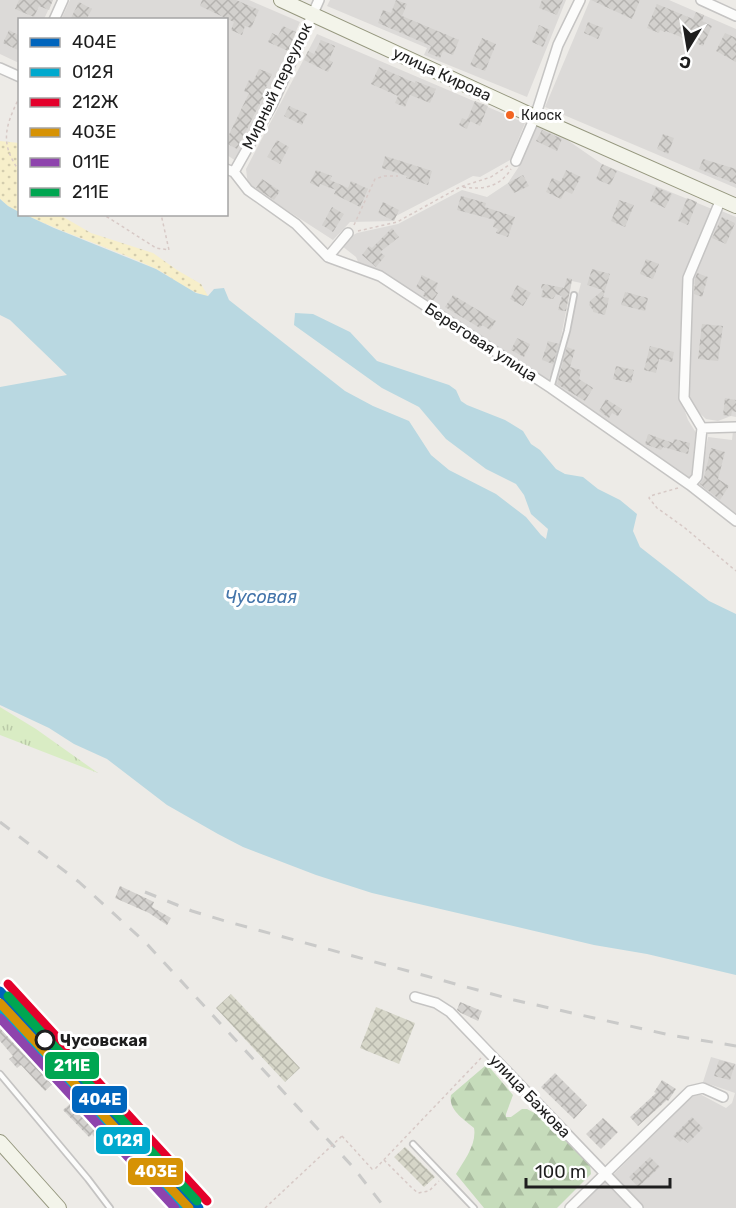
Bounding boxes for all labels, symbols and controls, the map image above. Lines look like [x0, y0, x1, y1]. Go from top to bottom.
legend [18, 18, 228, 216]
north arrow [658, 18, 718, 78]
street label: Мирный переулок [238, 19, 316, 152]
text: 404Е [72, 31, 117, 53]
street label: улица Кирова [390, 43, 494, 105]
text: С [678, 52, 693, 73]
text: 012Я [72, 61, 114, 83]
text: 212Ж [72, 91, 119, 113]
place label: Киоск [521, 107, 562, 124]
marker: Киоск [504, 109, 516, 121]
text: 403Е [72, 121, 116, 143]
text: 011Е [72, 151, 110, 173]
text: 211Е [72, 181, 109, 203]
street label: Береговая улица [421, 299, 541, 385]
water label: Чусовая [225, 586, 297, 608]
marker: Чусовская [35, 1030, 55, 1050]
place label: Чусовская [60, 1031, 148, 1050]
street label: улица Бажова [485, 1050, 575, 1142]
line badge: 211Е [44, 1051, 100, 1080]
text: 211Е [54, 1056, 90, 1075]
line badge: 404Е [71, 1085, 128, 1114]
text: 404Е [79, 1090, 121, 1109]
line badge: 012Я [95, 1126, 151, 1155]
text: 012Я [103, 1131, 143, 1150]
scale bar [526, 1151, 670, 1189]
line badge: 403Е [127, 1157, 184, 1186]
text: 100 m [535, 1161, 586, 1183]
text: 403Е [135, 1162, 177, 1181]

